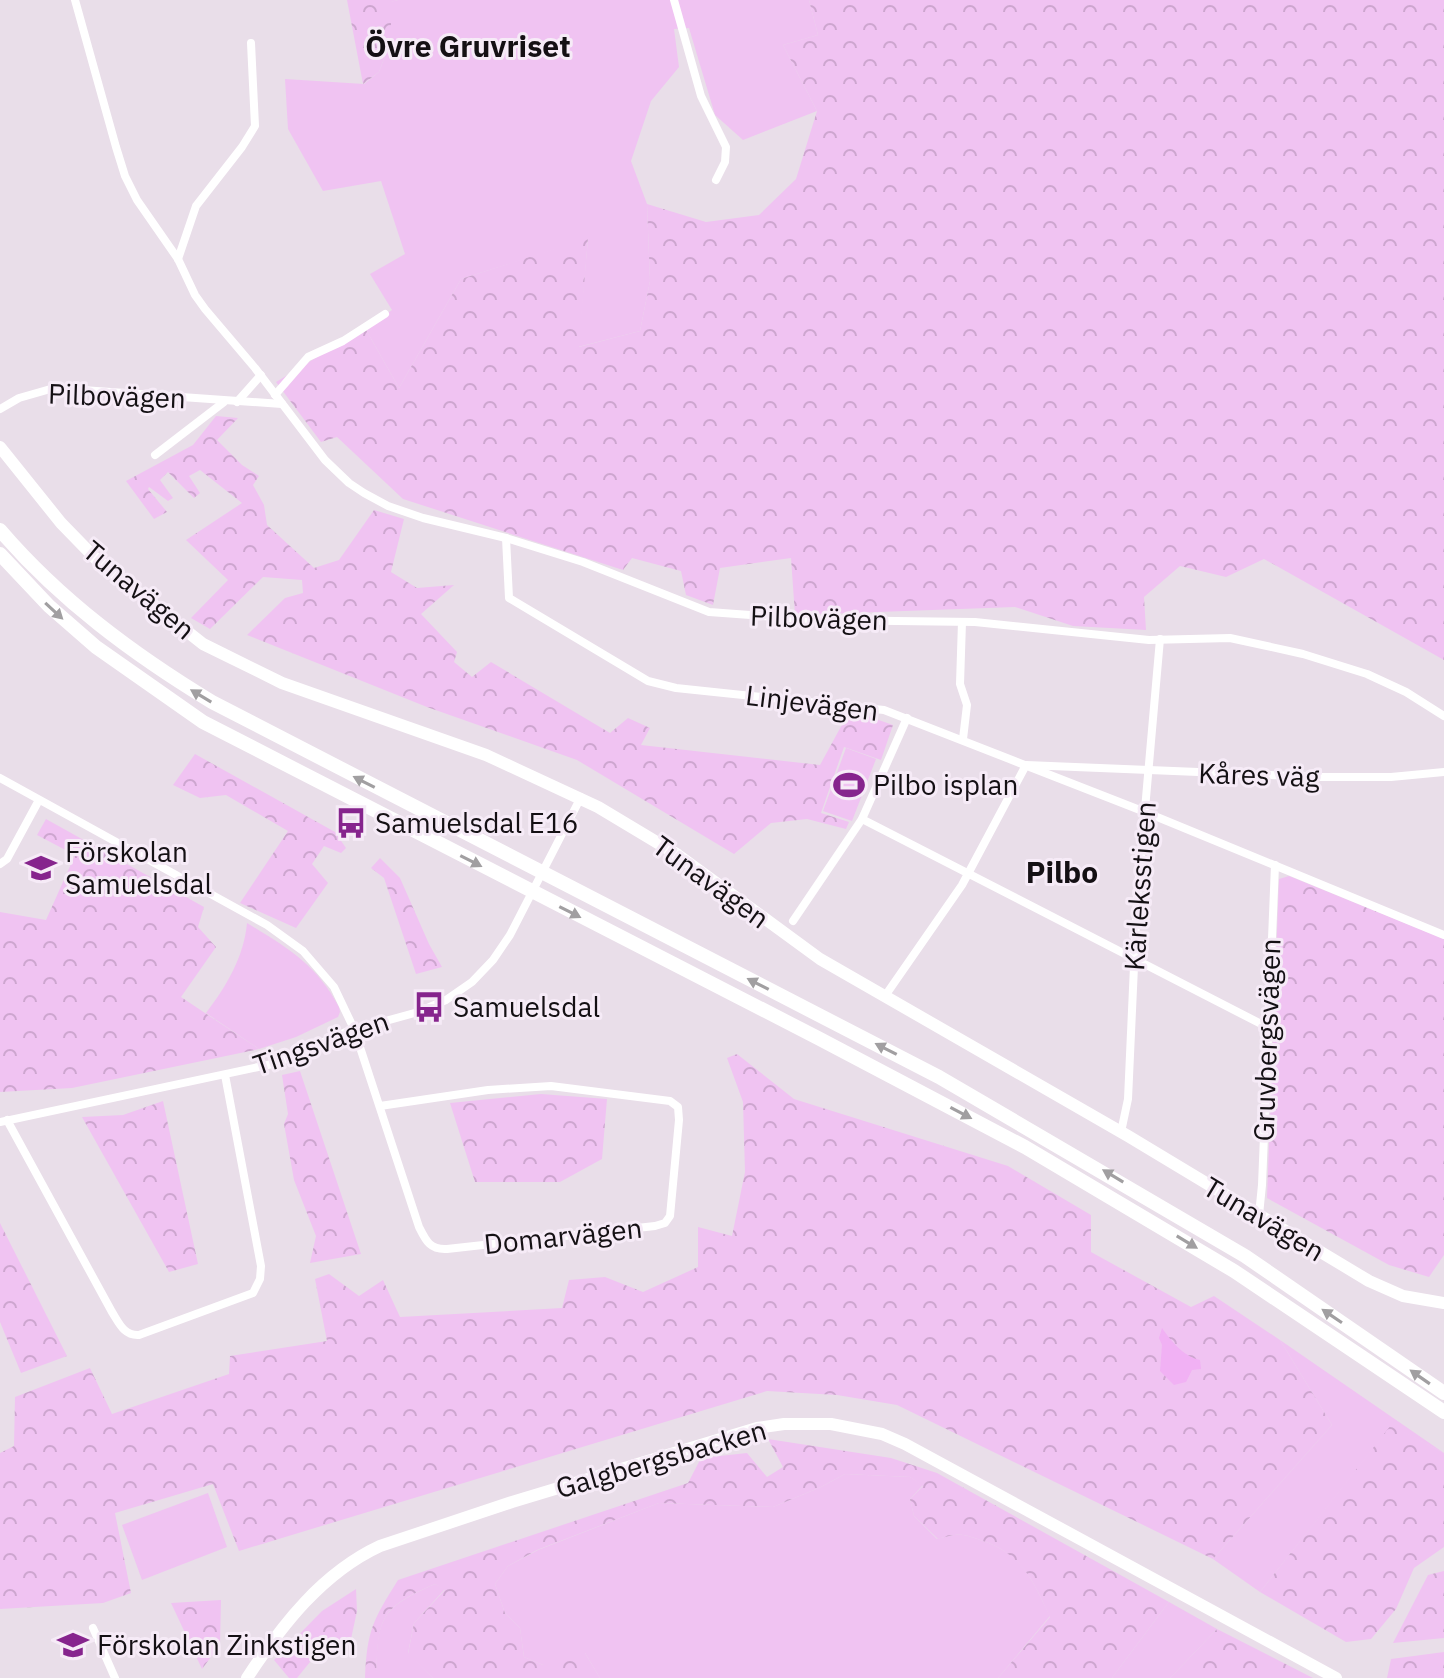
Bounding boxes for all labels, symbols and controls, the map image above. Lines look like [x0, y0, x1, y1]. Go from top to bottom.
district label: Övre Gruvriset [365, 26, 571, 65]
street label: Pilbovägen [48, 375, 186, 416]
street label: Tunavägen [76, 532, 203, 647]
street label: Pilbovägen [750, 597, 888, 638]
one-way arrow [44, 601, 63, 619]
street label: Linjevägen [744, 676, 881, 729]
one-way arrow [190, 689, 212, 703]
street label: Kåres väg [1198, 754, 1320, 795]
place label: Pilbo isplan [873, 766, 1018, 803]
sports icon: Pilbo isplan [832, 768, 866, 802]
one-way arrow [352, 775, 375, 788]
street label: Kärleksstigen [1115, 800, 1164, 972]
place label: Samuelsdal E16 [375, 804, 579, 841]
bus stop icon: Samuelsdal E16 [334, 806, 368, 840]
street label: Tunavägen [646, 827, 777, 936]
place label: Förskolan Samuelsdal [65, 833, 212, 902]
school or university icon: Förskolan Samuelsdal [24, 851, 58, 885]
district label: Pilbo [1026, 852, 1098, 891]
one-way arrow [460, 854, 483, 867]
one-way arrow [559, 905, 582, 918]
street label: Gruvbergsvägen [1244, 938, 1289, 1142]
one-way arrow [747, 977, 770, 990]
place label: Samuelsdal [453, 988, 600, 1025]
bus stop icon: Samuelsdal [412, 990, 446, 1024]
street label: Tingsvägen [248, 1002, 394, 1083]
one-way arrow [874, 1043, 897, 1056]
one-way arrow [950, 1106, 973, 1119]
street label: Tunavägen [1197, 1168, 1332, 1269]
one-way arrow [1101, 1169, 1124, 1183]
street label: Domarvägen [482, 1209, 644, 1262]
one-way arrow [1176, 1235, 1198, 1249]
one-way arrow [1321, 1308, 1342, 1323]
one-way arrow [1410, 1370, 1431, 1385]
street label: Galgbergsbacken [551, 1411, 770, 1506]
place label: Förskolan Zinkstigen [97, 1626, 356, 1663]
school or university icon: Förskolan Zinkstigen [56, 1628, 90, 1662]

